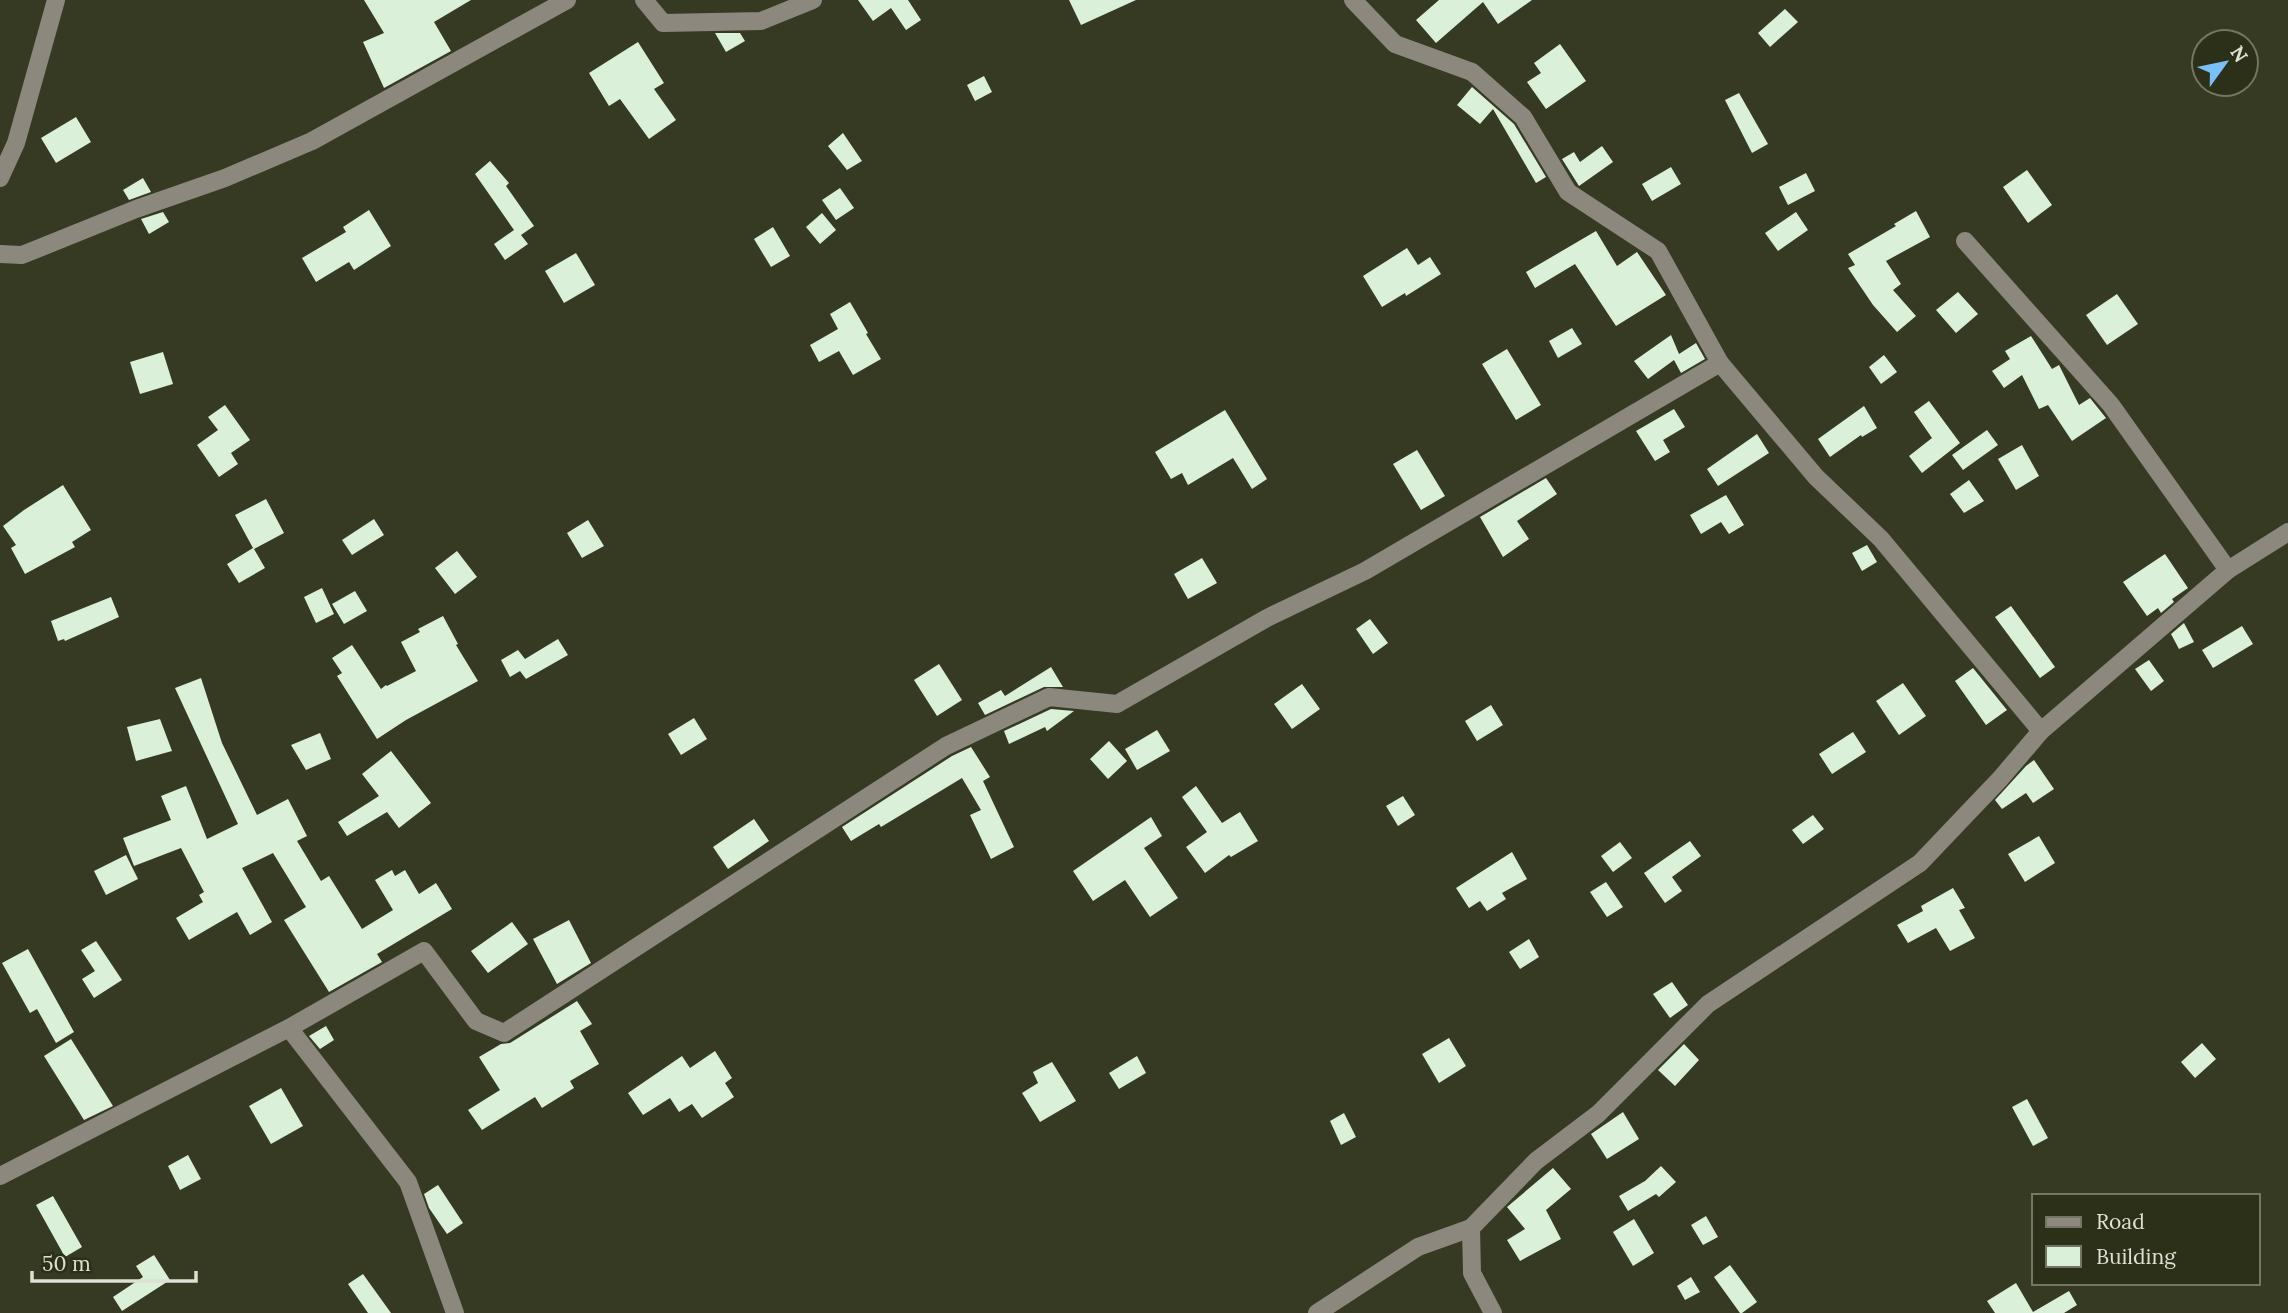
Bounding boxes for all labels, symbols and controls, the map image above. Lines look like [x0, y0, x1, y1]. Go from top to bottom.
north arrow [2190, 28, 2260, 98]
text: N [2225, 41, 2253, 67]
legend [2032, 1194, 2260, 1285]
text: Road [2096, 1208, 2145, 1235]
scale bar [32, 1240, 196, 1284]
text: Building [2096, 1243, 2176, 1270]
text: 50 m [42, 1250, 91, 1277]

